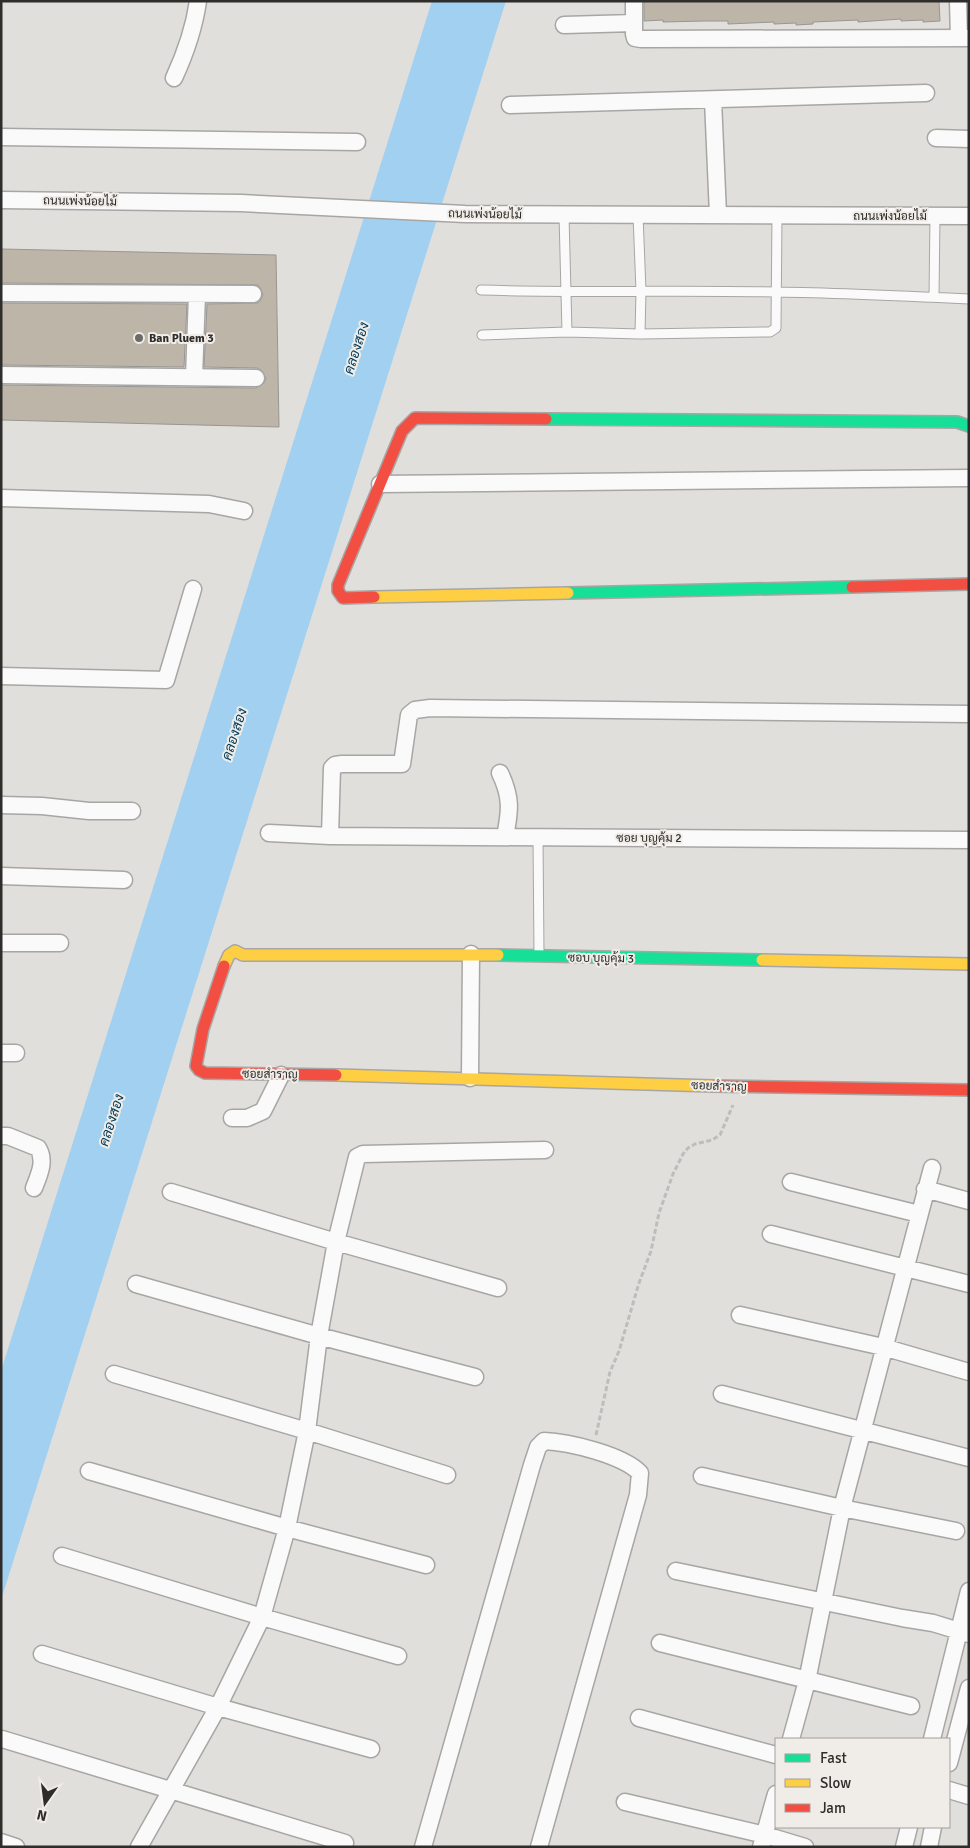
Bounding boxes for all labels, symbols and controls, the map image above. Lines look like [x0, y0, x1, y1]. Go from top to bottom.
street label: ถนนเพ่งน้อยไม้ [43, 192, 118, 210]
street label: ถนนเพ่งน้อยไม้ [448, 205, 523, 223]
street label: ถนนเพ่งน้อยไม้ [853, 208, 928, 224]
water label: คลองสอง [340, 320, 373, 376]
place label: Ban Pluem 3 [149, 331, 214, 346]
marker: Ban Pluem 3 [133, 332, 145, 344]
water label: คลองสอง [218, 706, 251, 762]
street label: ซอย บุญคุ้ม 2 [616, 831, 682, 847]
street label: ซอบ บุญคุ้ม 3 [568, 950, 634, 968]
street label: ซอยสำราญ [242, 1067, 298, 1082]
street label: ซอยสำราญ [691, 1078, 747, 1095]
water label: คลองสอง [95, 1092, 128, 1148]
legend [775, 1738, 950, 1828]
text: Fast [820, 1749, 847, 1767]
text: Slow [820, 1774, 851, 1792]
north arrow [20, 1778, 70, 1828]
text: Jam [820, 1799, 846, 1817]
text: N [35, 1806, 49, 1825]

